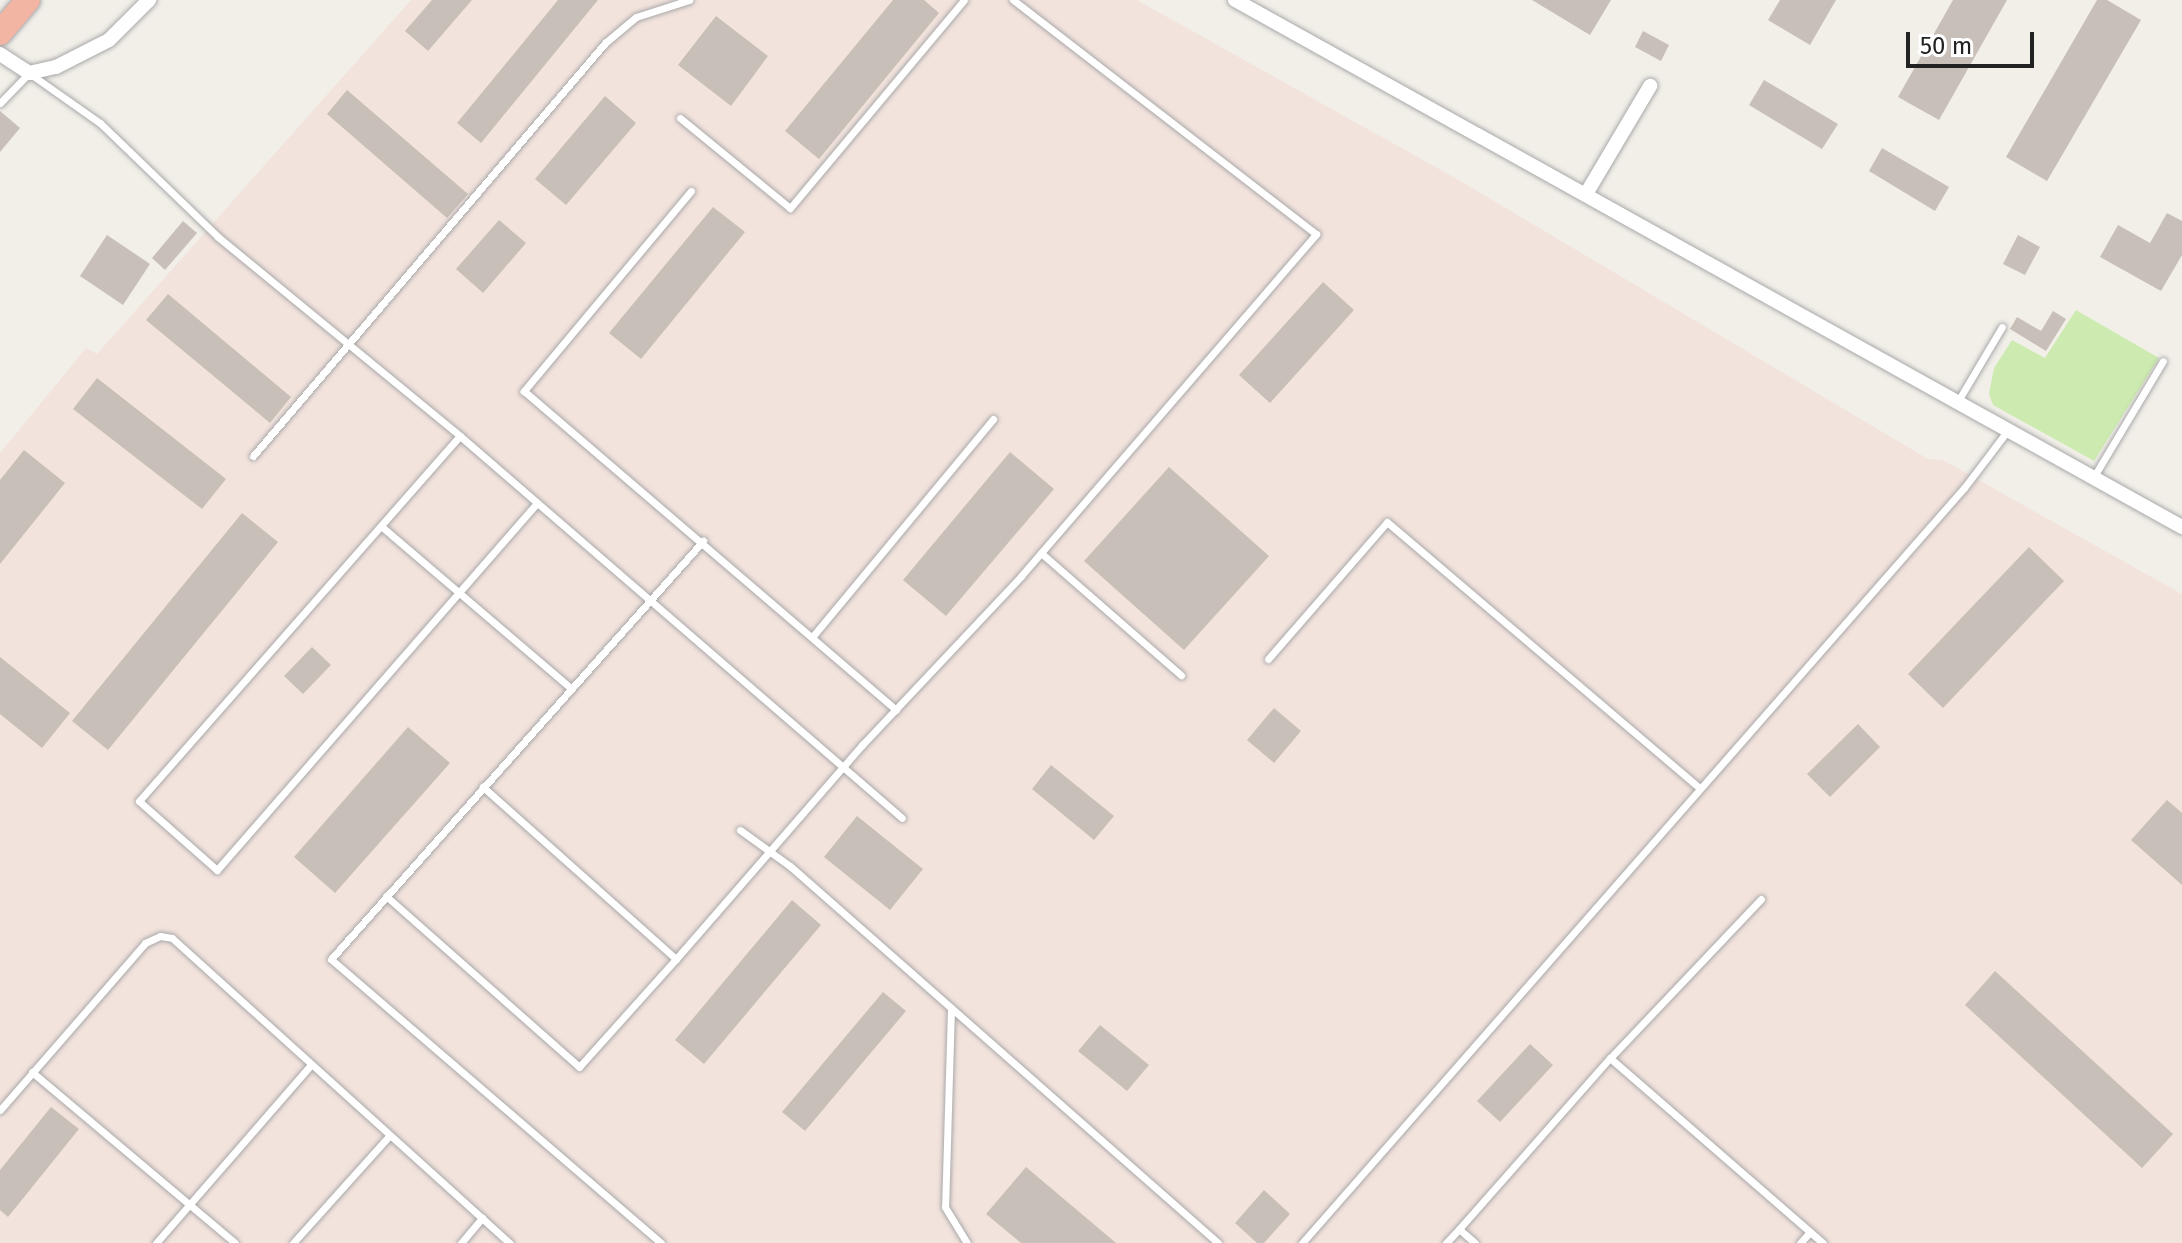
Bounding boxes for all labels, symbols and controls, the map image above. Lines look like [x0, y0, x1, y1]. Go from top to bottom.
scale bar [1910, 16, 2038, 66]
text: 50 m [1920, 32, 1972, 60]

